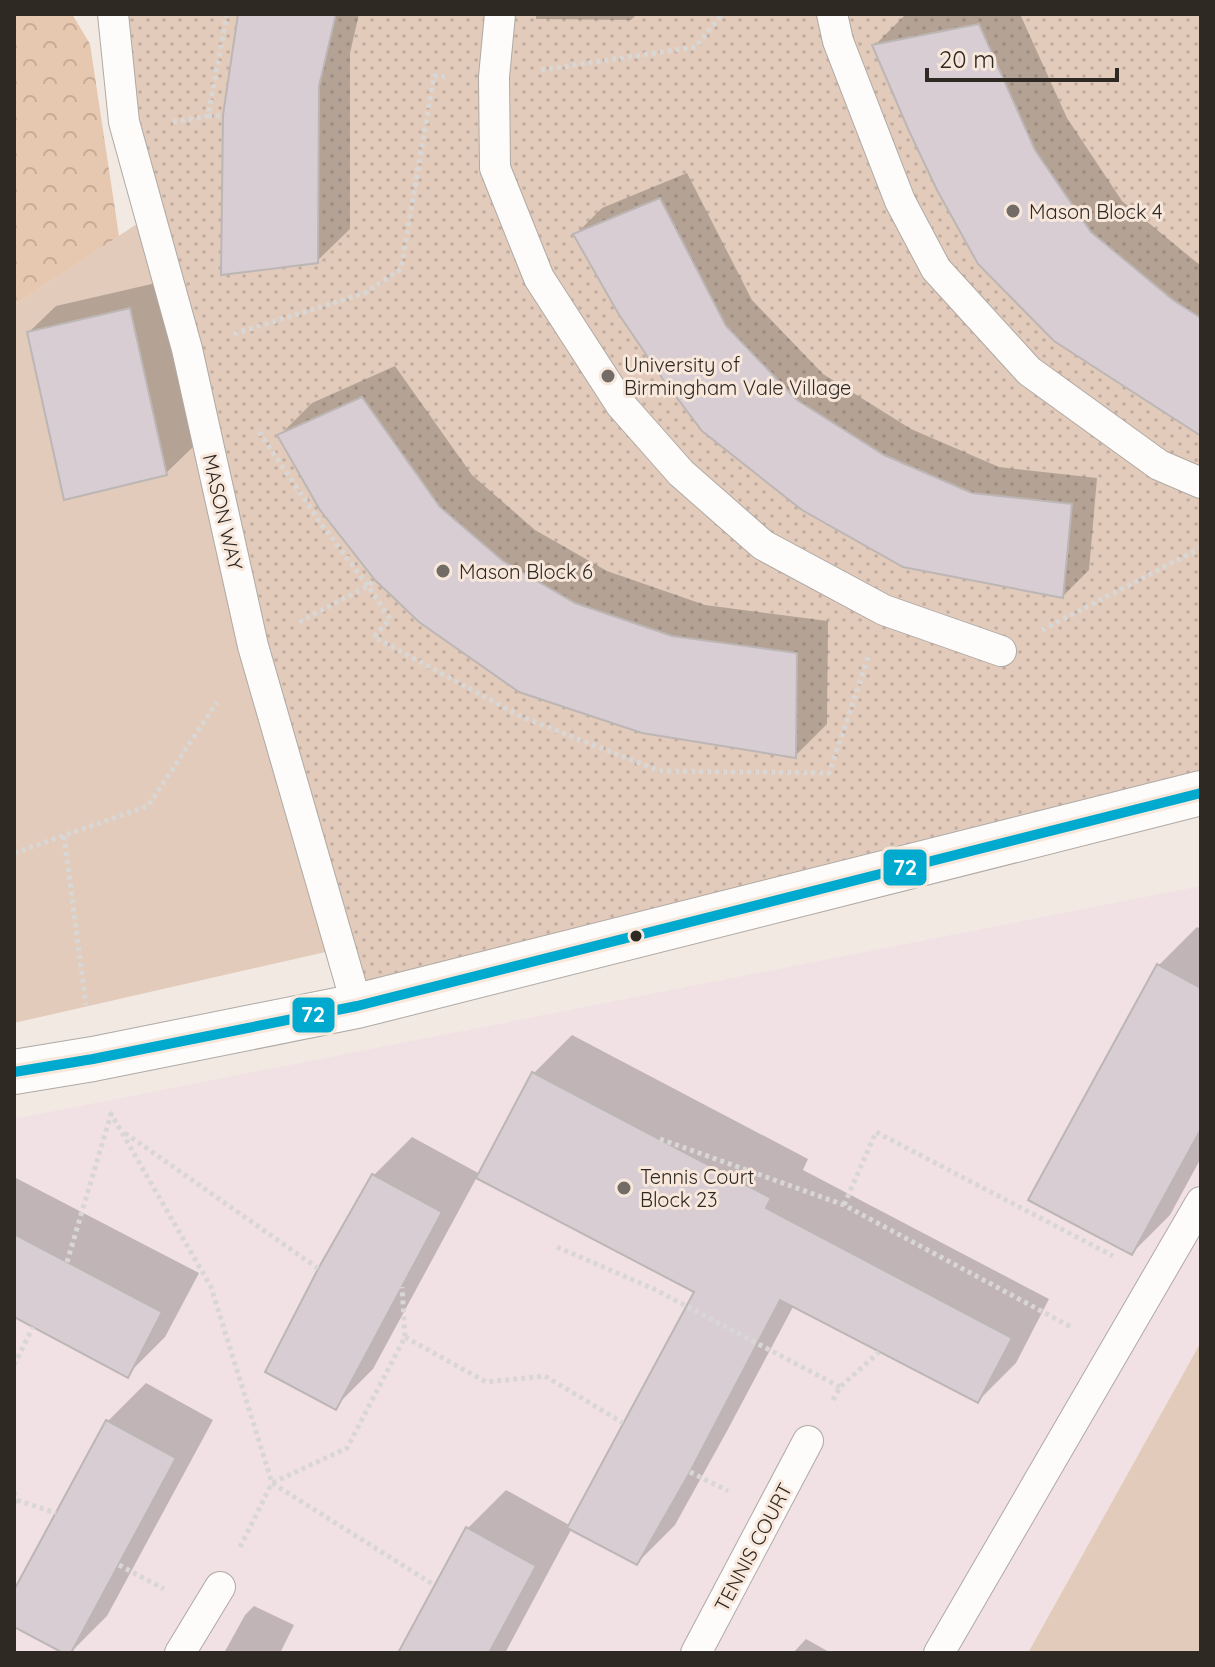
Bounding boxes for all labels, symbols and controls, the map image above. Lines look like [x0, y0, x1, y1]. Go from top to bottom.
scale bar [927, 32, 1117, 82]
text: 20 m [939, 44, 995, 74]
place label: Mason Block 4 [1029, 199, 1163, 224]
marker: Mason Block 4 [1004, 202, 1022, 220]
place label: University of Birmingham Vale Village [624, 352, 851, 400]
marker: University of Birmingham Vale Village [599, 367, 617, 385]
street label: MASON WAY [198, 452, 248, 572]
place label: Mason Block 6 [459, 559, 593, 584]
marker: Mason Block 6 [434, 562, 452, 580]
line badge: 72 [882, 848, 928, 887]
text: 72 [893, 853, 917, 881]
unlabelled marker [628, 928, 644, 944]
line badge: 72 [291, 996, 336, 1034]
text: 72 [301, 1000, 325, 1028]
place label: Tennis Court Block 23 [640, 1164, 754, 1212]
marker: Tennis Court Block 23 [615, 1179, 633, 1197]
street label: TENNIS COURT [709, 1478, 797, 1616]

